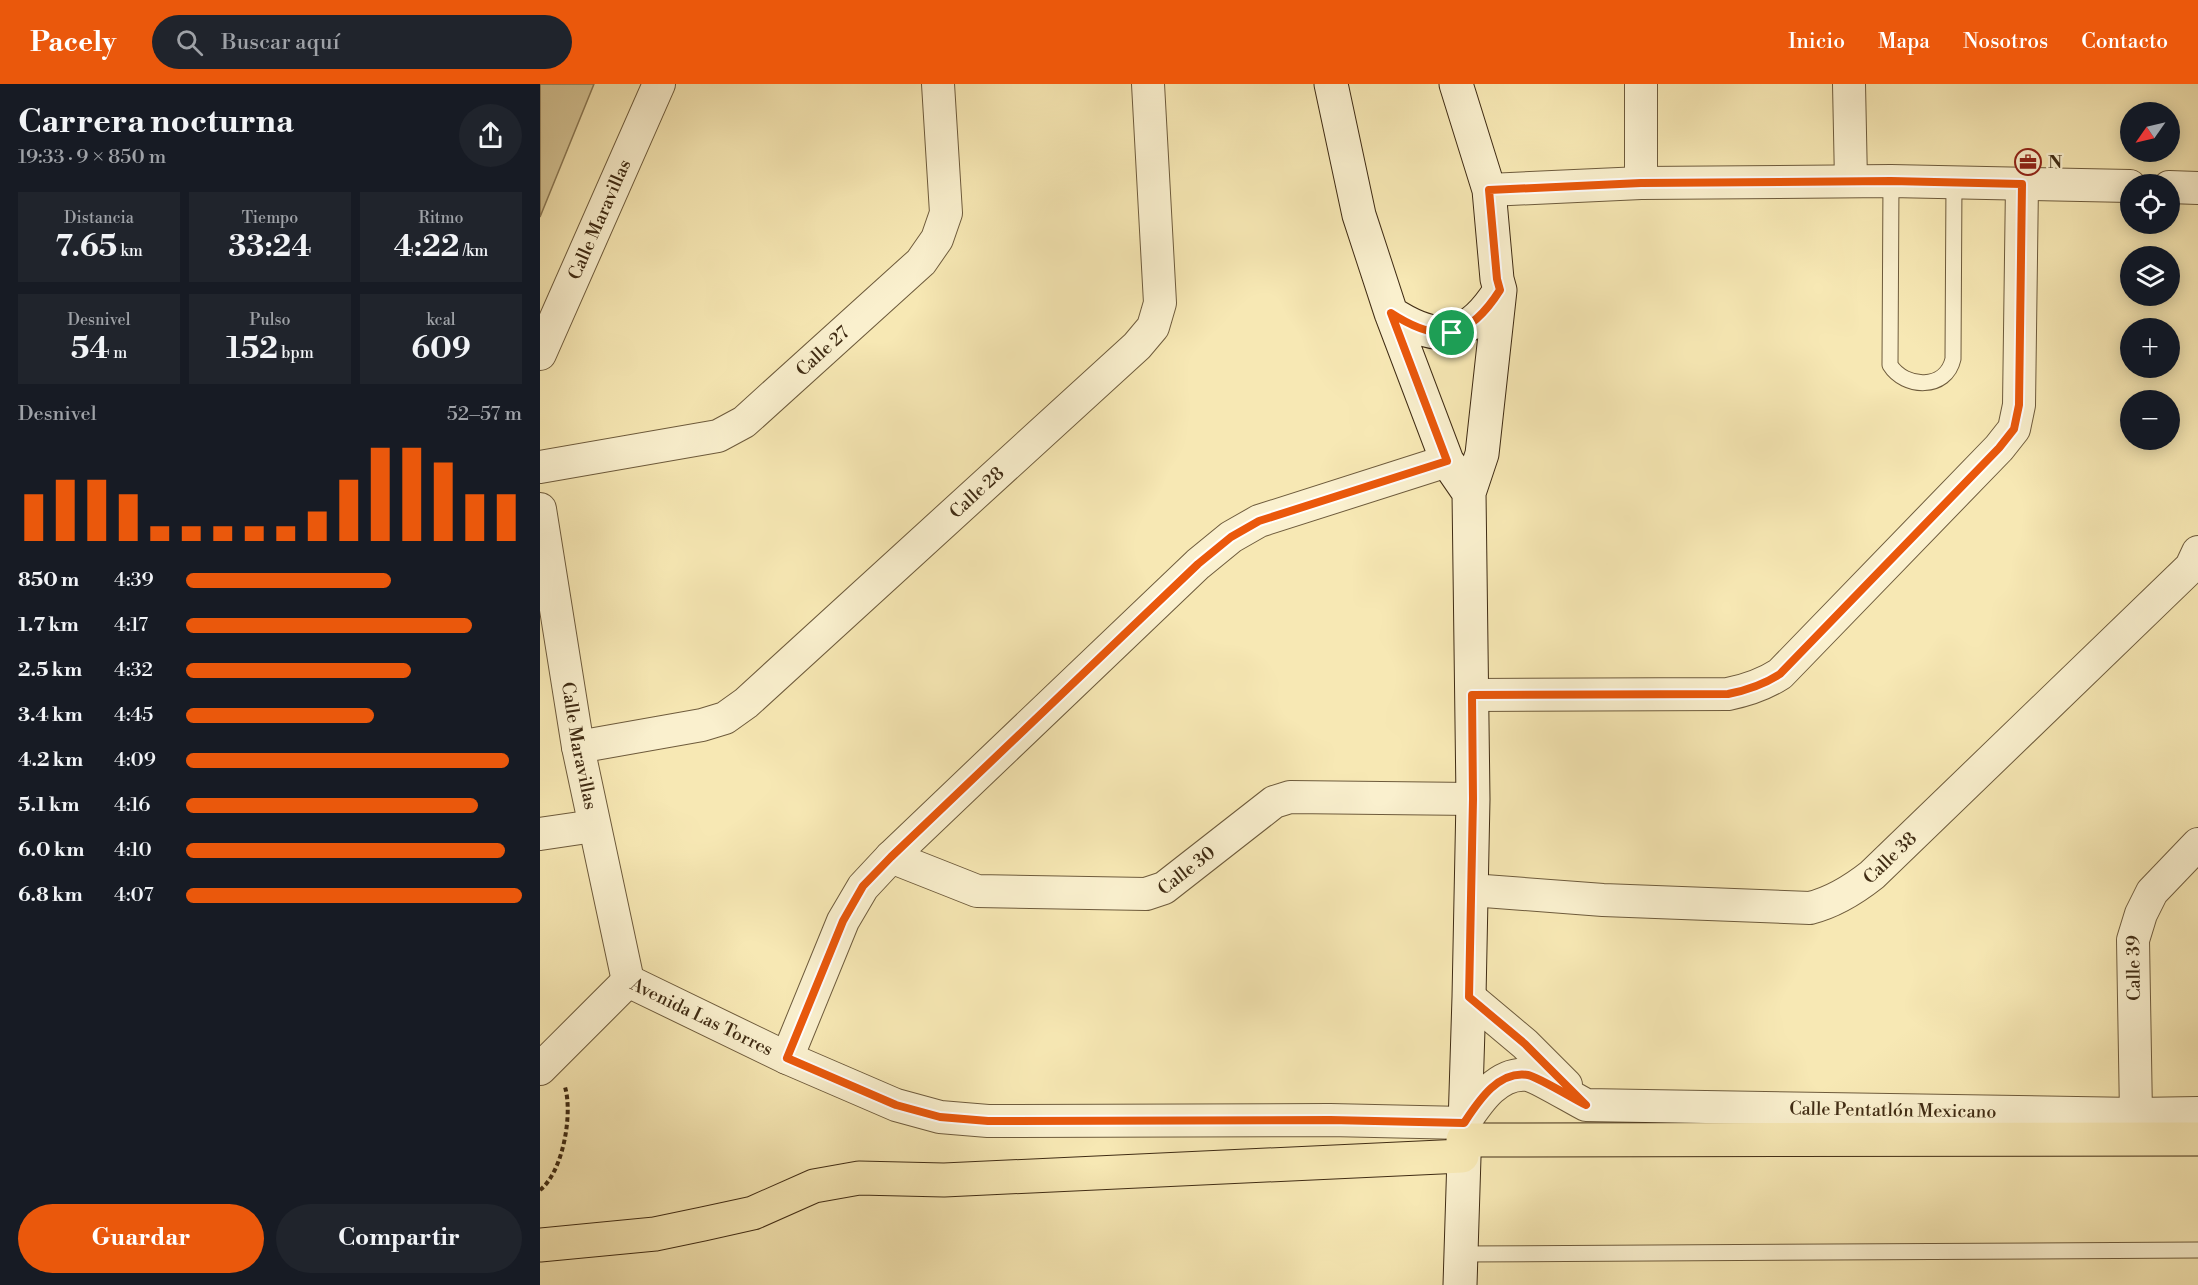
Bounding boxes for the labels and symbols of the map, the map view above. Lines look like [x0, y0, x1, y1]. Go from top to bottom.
north arrow [2120, 102, 2180, 162]
office icon: N [2013, 147, 2043, 177]
place label: N [2048, 151, 2062, 174]
street label: Calle Maravillas [563, 156, 636, 283]
pin [1426, 307, 1477, 358]
street label: Calle 27 [791, 321, 854, 381]
street label: Calle 28 [945, 462, 1009, 524]
street label: Calle Maravillas [556, 680, 602, 812]
street label: Calle 38 [1859, 827, 1922, 890]
street label: Calle 30 [1153, 841, 1220, 900]
street label: Calle 39 [2122, 935, 2146, 1001]
street label: Avenida Las Torres [626, 972, 777, 1061]
street label: Calle Pentatlón Mexicano [1789, 1097, 1997, 1124]

